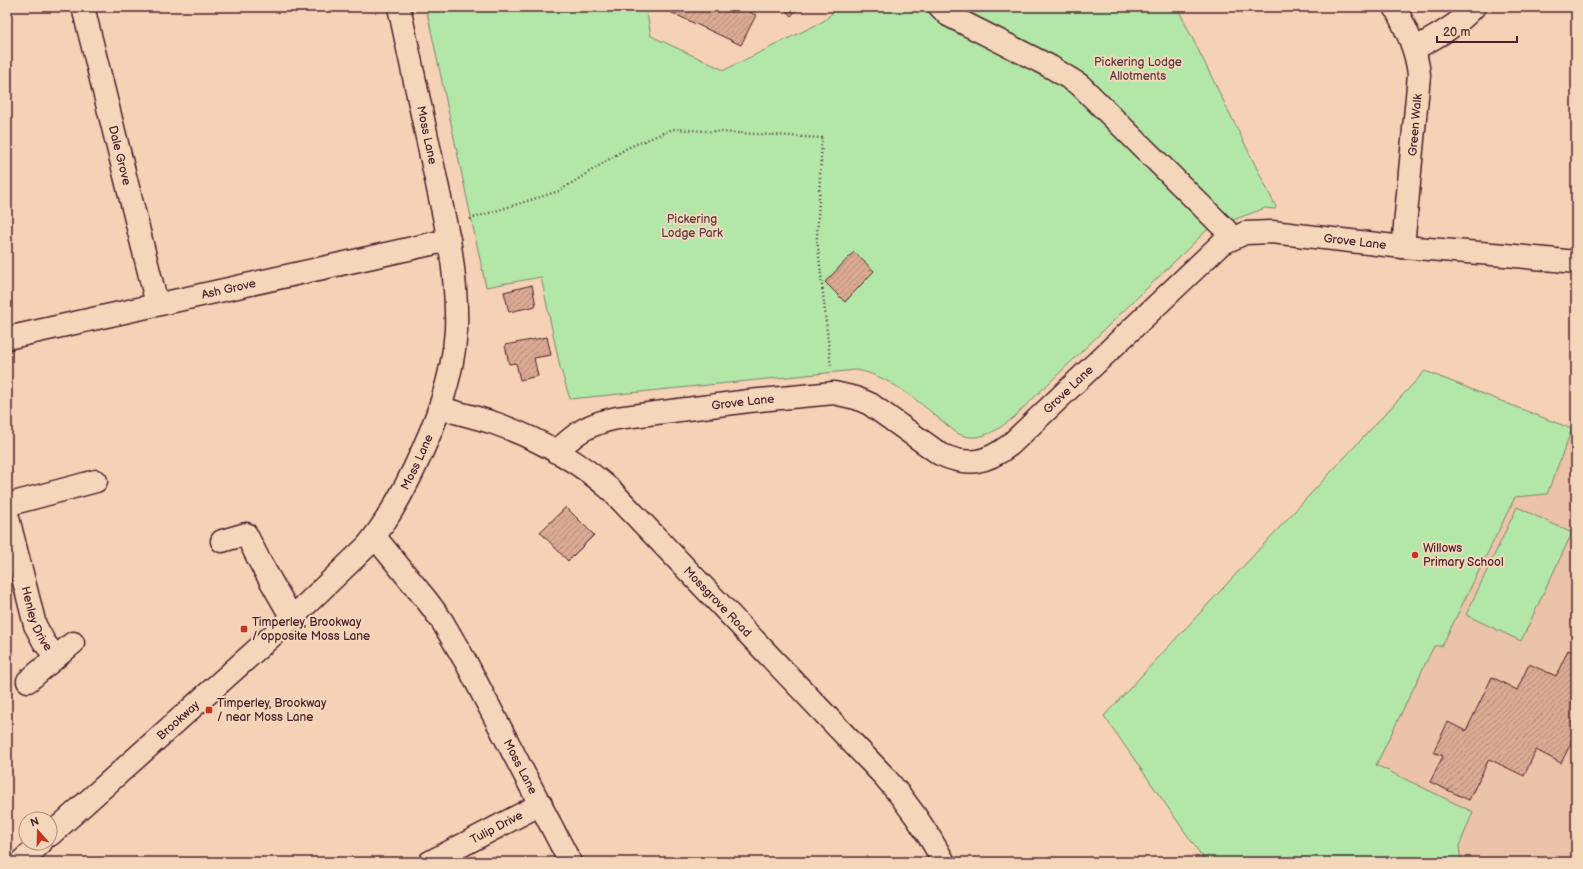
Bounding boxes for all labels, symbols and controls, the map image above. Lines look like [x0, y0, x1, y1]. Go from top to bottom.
scale bar [1437, 18, 1517, 44]
text: 20 m [1443, 25, 1470, 40]
park label: Pickering Lodge Allotments [1094, 55, 1182, 84]
street label: Green Walk [1405, 93, 1426, 157]
street label: Moss Lane [413, 104, 440, 166]
street label: Dale Grove [105, 124, 134, 187]
park label: Pickering Lodge Park [661, 212, 723, 241]
street label: Grove Lane [1323, 231, 1387, 253]
street label: Ash Grove [200, 276, 257, 303]
street label: Grove Lane [1041, 363, 1097, 417]
street label: Grove Lane [711, 392, 775, 414]
street label: Moss Lane [398, 432, 437, 493]
place label: Willows Primary School [1423, 541, 1504, 570]
marker: Willows Primary School [1410, 550, 1420, 560]
street label: Mossgrove Road [680, 564, 754, 641]
street label: Henley Drive [18, 585, 55, 654]
place label: Timperley, Brookway / opposite Moss Lane [252, 615, 370, 644]
marker: Timperley, Brookway / opposite Moss Lane [239, 624, 249, 634]
place label: Timperley, Brookway / near Moss Lane [217, 696, 327, 725]
street label: Brookway [154, 697, 203, 744]
marker: Timperley, Brookway / near Moss Lane [204, 705, 214, 715]
street label: Moss Lane [500, 737, 540, 797]
street label: Tulip Drive [468, 808, 525, 848]
north arrow [18, 811, 58, 851]
text: N [29, 815, 41, 830]

